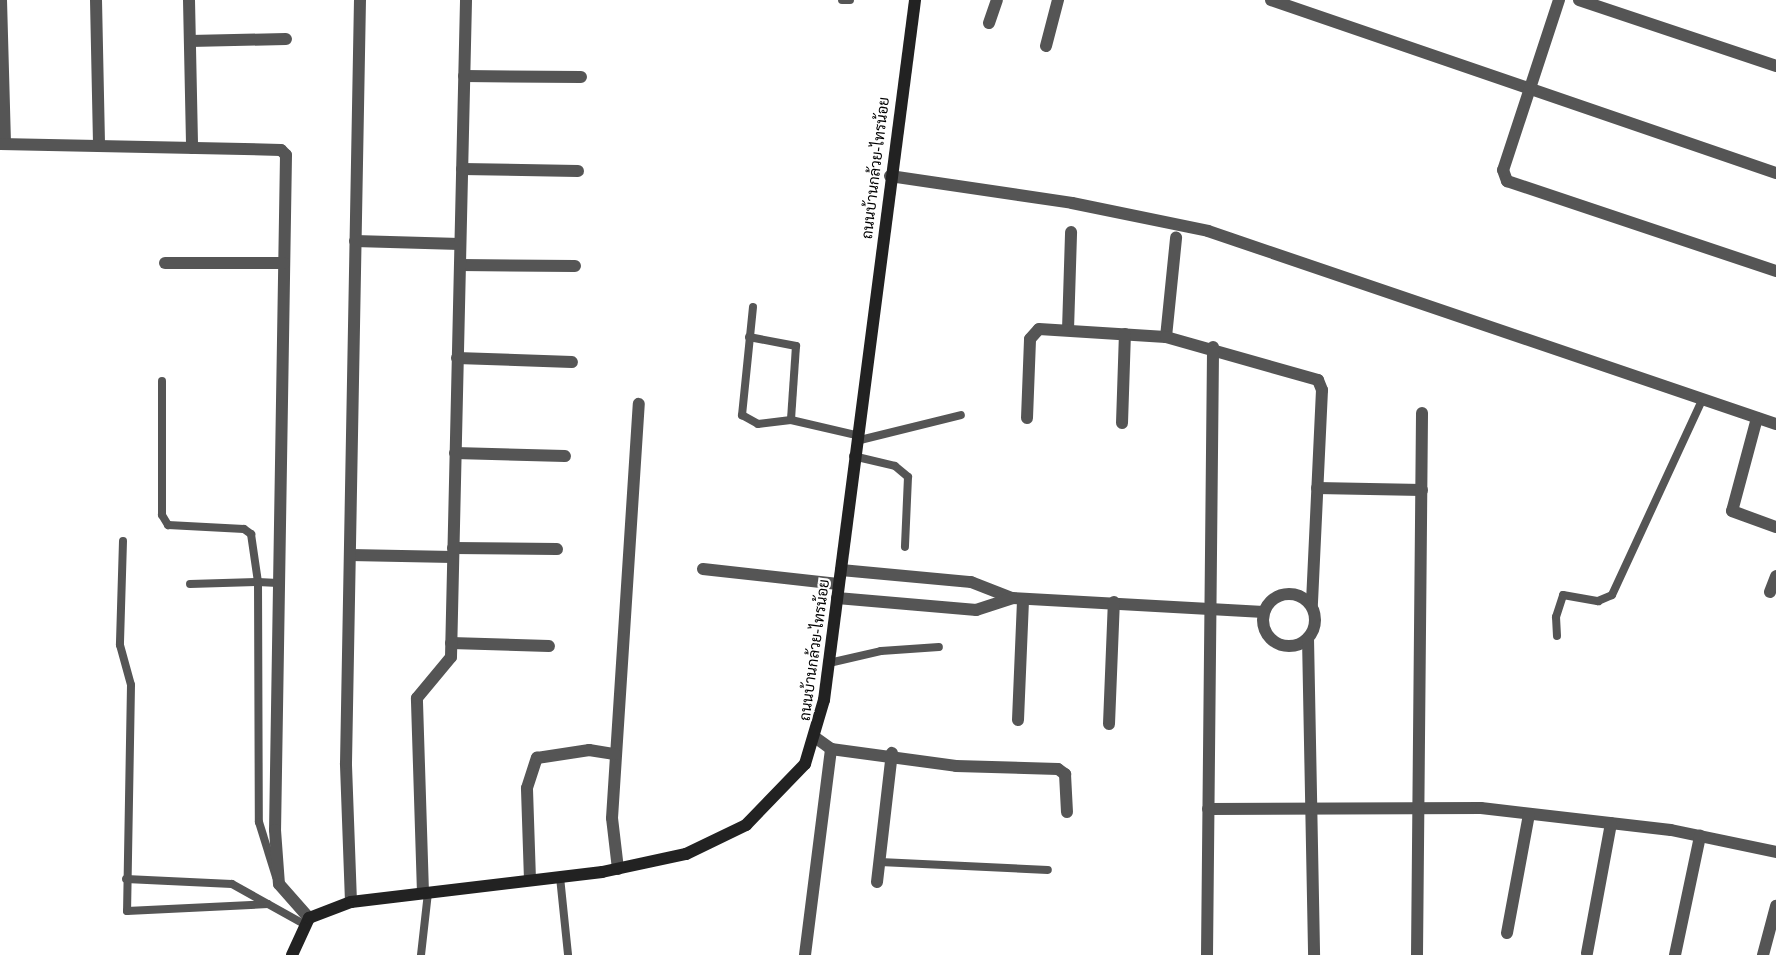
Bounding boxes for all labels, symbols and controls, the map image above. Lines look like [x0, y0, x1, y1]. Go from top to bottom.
street label: ถนนบ้านกล้วย-ไทรน้อย [857, 96, 893, 240]
street label: ถนนบ้านกล้วย-ไทรน้อย [795, 578, 833, 722]

